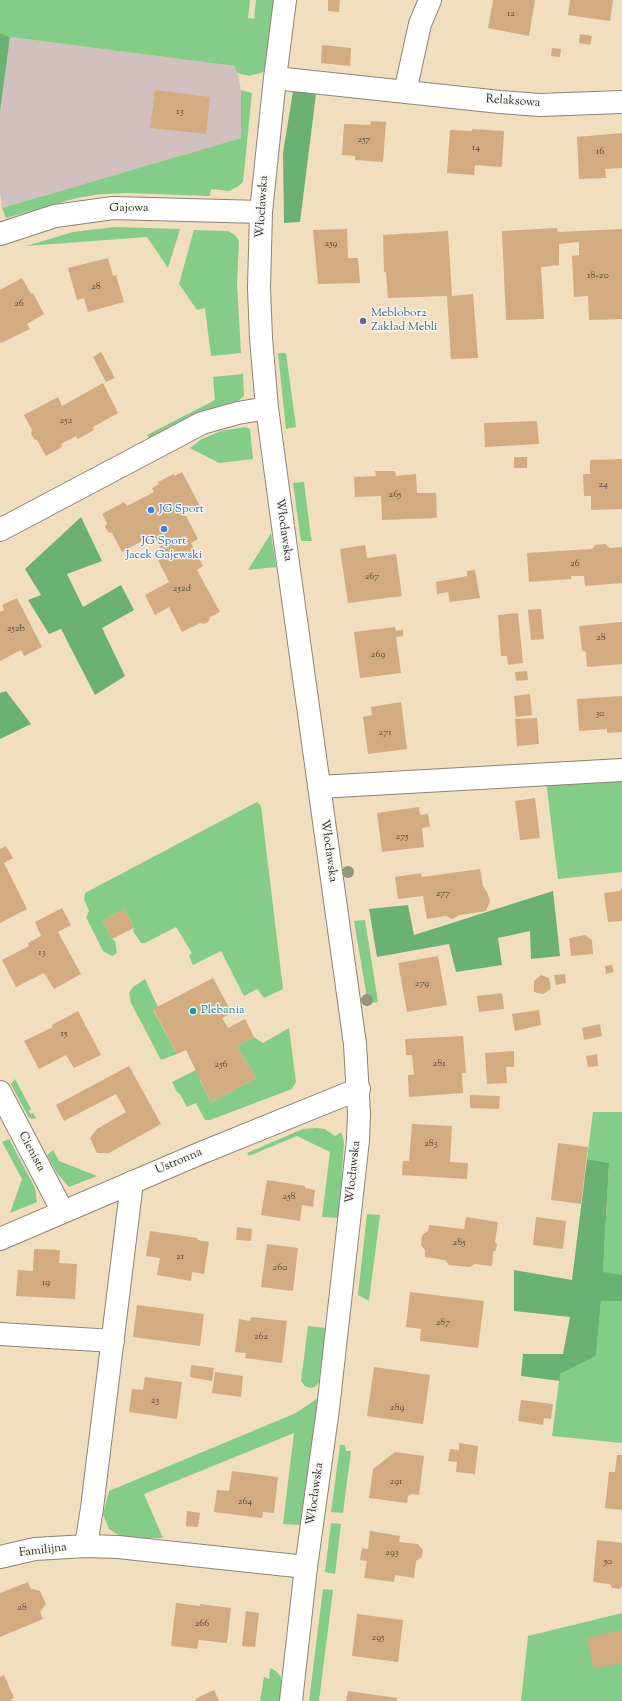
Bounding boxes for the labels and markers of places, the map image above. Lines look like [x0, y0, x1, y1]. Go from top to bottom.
place label: Meblobor2 Zakład Mebli [371, 307, 437, 335]
marker: Meblobor2 Zakład Mebli [358, 316, 368, 326]
place label: JG Sport [159, 503, 204, 517]
marker: JG Sport [146, 505, 156, 515]
marker: JG Sport Jacek Gajewski [159, 524, 169, 534]
place label: JG Sport Jacek Gajewski [126, 535, 202, 563]
place label: Plebania [201, 1004, 245, 1018]
marker: Plebania [188, 1006, 198, 1016]

